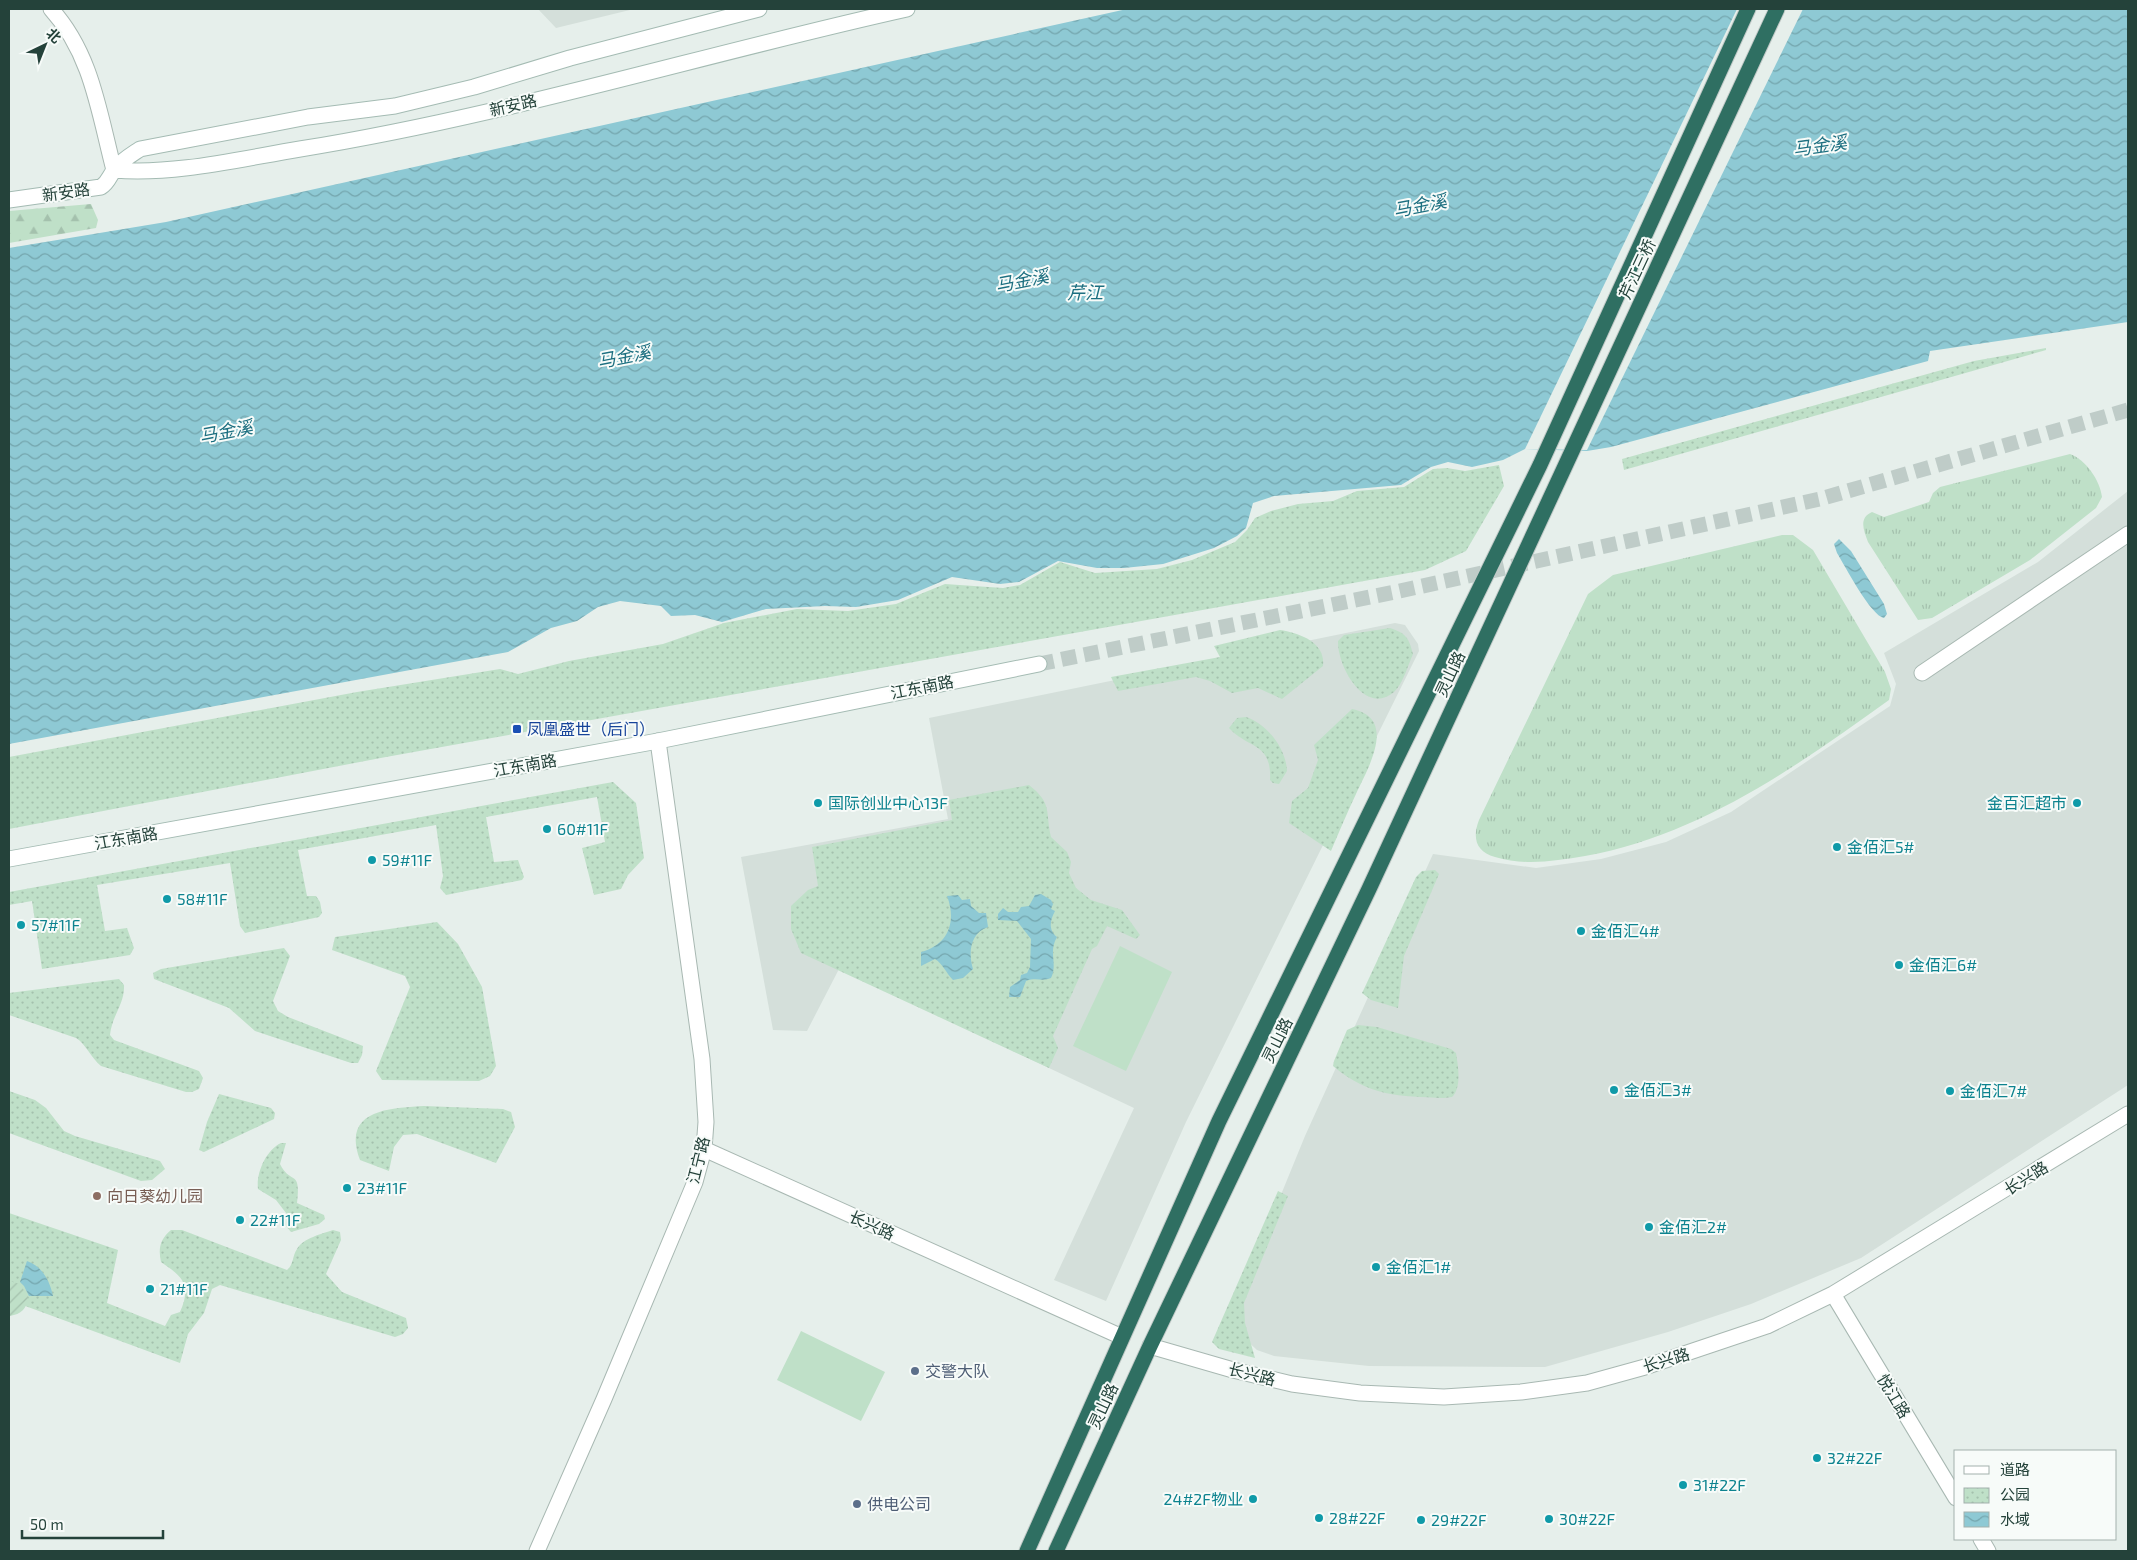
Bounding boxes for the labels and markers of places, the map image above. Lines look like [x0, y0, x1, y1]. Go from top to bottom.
place label: 凤凰盛世（后门） [527, 719, 655, 738]
marker: 凤凰盛世（后门） [511, 723, 523, 735]
place label: 国际创业中心13F [828, 793, 948, 812]
place label: 金百汇超市 [1987, 793, 2067, 812]
marker: 国际创业中心13F [812, 797, 824, 809]
marker: 金百汇超市 [2071, 797, 2083, 809]
place label: 60#11F [557, 819, 608, 838]
marker: 60#11F [541, 823, 553, 835]
place label: 金佰汇5# [1847, 837, 1915, 856]
marker: 金佰汇5# [1831, 841, 1843, 853]
place label: 59#11F [382, 850, 432, 869]
marker: 59#11F [366, 854, 378, 866]
place label: 58#11F [177, 889, 228, 908]
marker: 58#11F [161, 893, 173, 905]
place label: 57#11F [31, 915, 80, 934]
marker: 57#11F [15, 919, 27, 931]
place label: 金佰汇4# [1591, 921, 1660, 940]
marker: 金佰汇4# [1575, 925, 1587, 937]
place label: 金佰汇6# [1909, 955, 1977, 974]
marker: 金佰汇6# [1893, 959, 1905, 971]
place label: 金佰汇3# [1624, 1080, 1692, 1099]
place label: 金佰汇7# [1960, 1081, 2027, 1100]
marker: 金佰汇3# [1608, 1084, 1620, 1096]
marker: 金佰汇7# [1944, 1085, 1956, 1097]
place label: 23#11F [357, 1178, 408, 1197]
marker: 23#11F [341, 1182, 353, 1194]
place label: 向日葵幼儿园 [107, 1186, 203, 1205]
marker: 向日葵幼儿园 [91, 1190, 103, 1202]
place label: 22#11F [250, 1210, 301, 1229]
marker: 22#11F [234, 1214, 246, 1226]
place label: 金佰汇2# [1659, 1217, 1727, 1236]
marker: 金佰汇2# [1643, 1221, 1655, 1233]
place label: 金佰汇1# [1386, 1257, 1451, 1276]
marker: 金佰汇1# [1370, 1261, 1382, 1273]
place label: 21#11F [160, 1279, 208, 1298]
marker: 21#11F [144, 1283, 156, 1295]
place label: 交警大队 [925, 1361, 989, 1380]
marker: 交警大队 [909, 1365, 921, 1377]
place label: 32#22F [1827, 1448, 1883, 1467]
marker: 32#22F [1811, 1452, 1823, 1464]
place label: 31#22F [1693, 1475, 1746, 1494]
marker: 31#22F [1677, 1479, 1689, 1491]
place label: 24#2F物业 [1164, 1489, 1243, 1508]
marker: 24#2F物业 [1247, 1493, 1259, 1505]
place label: 供电公司 [867, 1494, 931, 1513]
marker: 供电公司 [851, 1498, 863, 1510]
place label: 28#22F [1329, 1508, 1386, 1527]
place label: 30#22F [1559, 1509, 1615, 1528]
place label: 29#22F [1431, 1510, 1487, 1529]
marker: 28#22F [1313, 1512, 1325, 1524]
marker: 30#22F [1543, 1513, 1555, 1525]
marker: 29#22F [1415, 1514, 1427, 1526]

